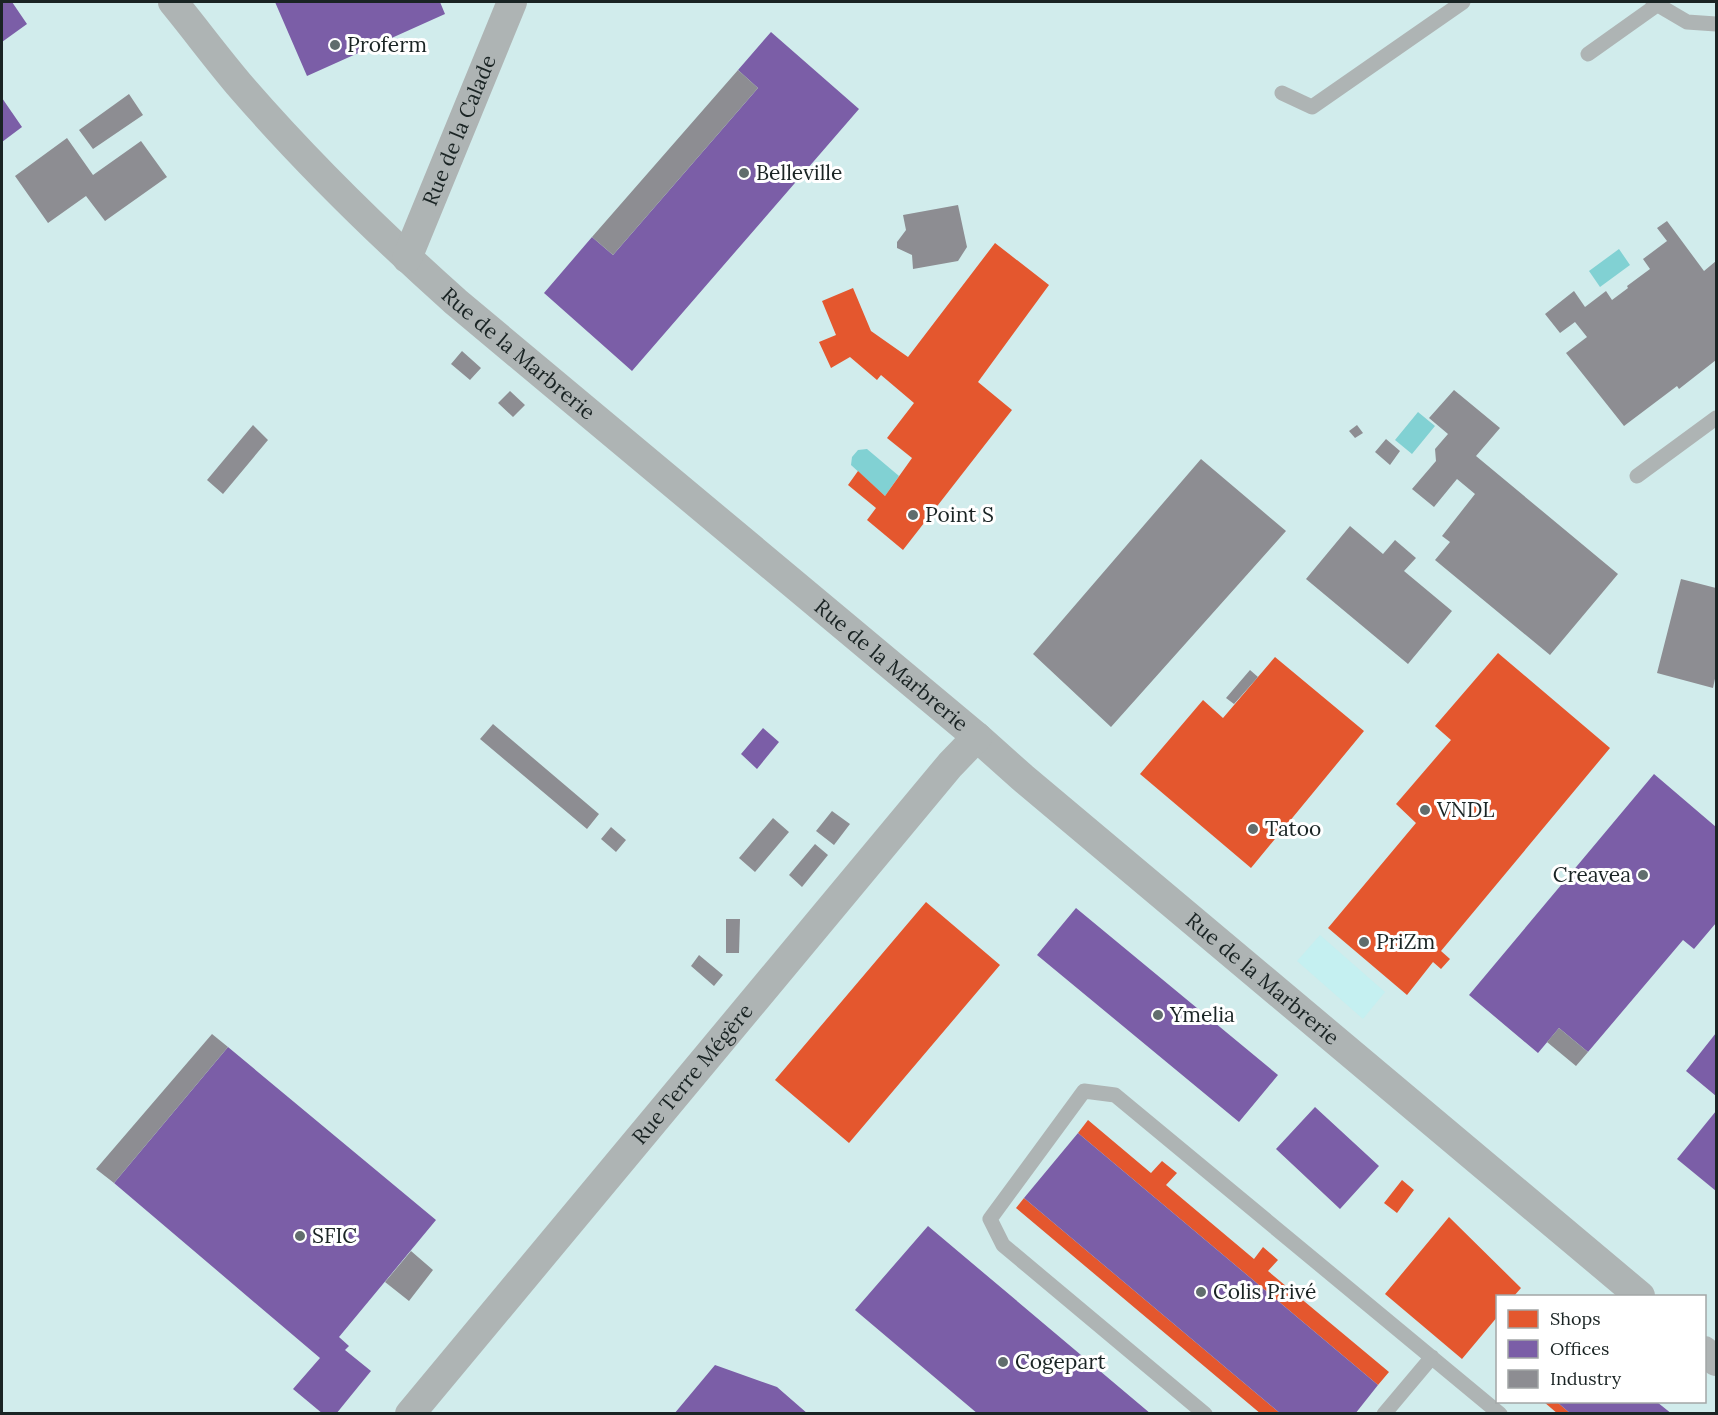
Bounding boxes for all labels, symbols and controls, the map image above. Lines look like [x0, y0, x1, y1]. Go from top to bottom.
place label: Proferm [347, 31, 427, 58]
marker: Proferm [328, 38, 342, 52]
street label: Rue de la Calade [416, 51, 502, 209]
place label: Belleville [756, 159, 842, 186]
marker: Belleville [737, 166, 751, 180]
street label: Rue de la Marbrerie [436, 281, 601, 425]
place label: Point S [925, 501, 994, 528]
marker: Point S [906, 508, 920, 522]
street label: Rue de la Marbrerie [809, 593, 974, 737]
place label: VNDL [1436, 796, 1494, 823]
marker: VNDL [1418, 803, 1432, 817]
place label: Tatoo [1265, 815, 1321, 842]
marker: Tatoo [1246, 822, 1260, 836]
place label: Creavea [1553, 861, 1631, 888]
marker: Creavea [1636, 868, 1650, 882]
street label: Rue de la Marbrerie [1180, 906, 1345, 1051]
place label: PriZm [1376, 928, 1435, 955]
marker: PriZm [1357, 935, 1371, 949]
street label: Rue Terre Mégère [626, 998, 759, 1150]
place label: Ymelia [1169, 1001, 1235, 1028]
marker: Ymelia [1151, 1008, 1165, 1022]
place label: SFIC [312, 1222, 357, 1249]
marker: SFIC [293, 1229, 307, 1243]
place label: Colis Privé [1213, 1278, 1316, 1305]
marker: Colis Privé [1194, 1285, 1208, 1299]
legend [1496, 1295, 1706, 1403]
text: Shops [1550, 1307, 1601, 1330]
text: Offices [1550, 1337, 1609, 1360]
place label: Cogepart [1015, 1348, 1106, 1375]
marker: Cogepart [996, 1355, 1010, 1369]
text: Industry [1550, 1367, 1622, 1390]

